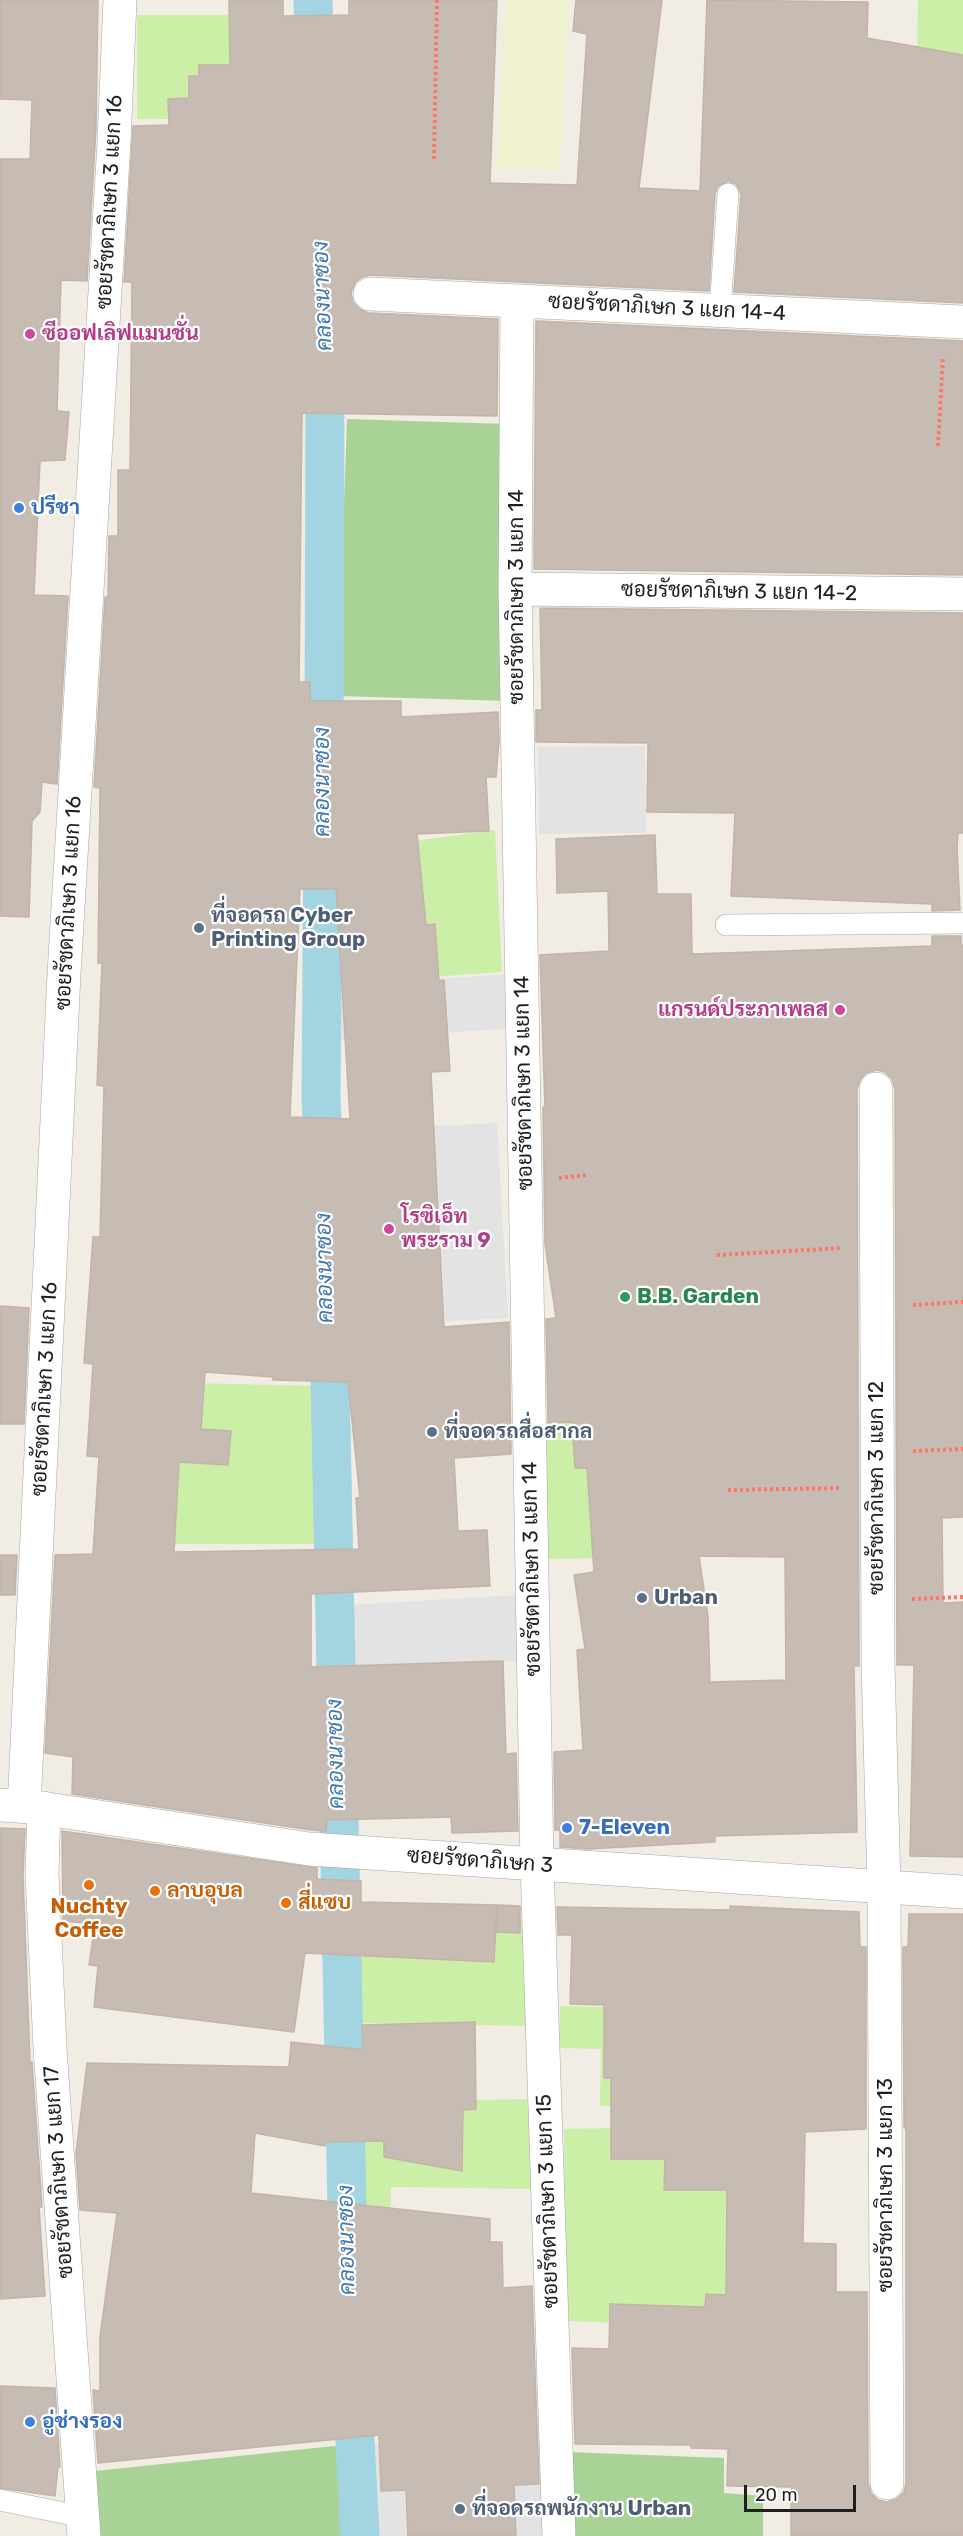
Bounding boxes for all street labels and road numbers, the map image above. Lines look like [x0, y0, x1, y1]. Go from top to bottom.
street label: ซอยรัชดาภิเษก 3 แยก 16 [92, 94, 128, 310]
street label: ซอยรัชดาภิเษก 3 แยก 14-4 [547, 289, 787, 327]
street label: ซอยรัชดาภิเษก 3 แยก 14 [504, 490, 530, 704]
street label: ซอยรัชดาภิเษก 3 แยก 14-2 [621, 577, 857, 607]
street label: ซอยรัชดาภิเษก 3 แยก 16 [51, 795, 87, 1011]
street label: ซอยรัชดาภิเษก 3 แยก 14 [510, 975, 538, 1191]
street label: ซอยรัชดาภิเษก 3 แยก 16 [27, 1281, 63, 1497]
street label: ซอยรัชดาภิเษก 3 แยก 12 [864, 1381, 890, 1595]
street label: ซอยรัชดาภิเษก 3 แยก 14 [518, 1461, 546, 1677]
street label: ซอยรัชดาภิเษก 3 [406, 1843, 554, 1879]
street label: ซอยรัชดาภิเษก 3 แยก 17 [39, 2065, 79, 2279]
street label: ซอยรัชดาภิเษก 3 แยก 13 [873, 2078, 899, 2292]
street label: ซอยรัชดาภิเษก 3 แยก 15 [532, 2093, 564, 2309]

